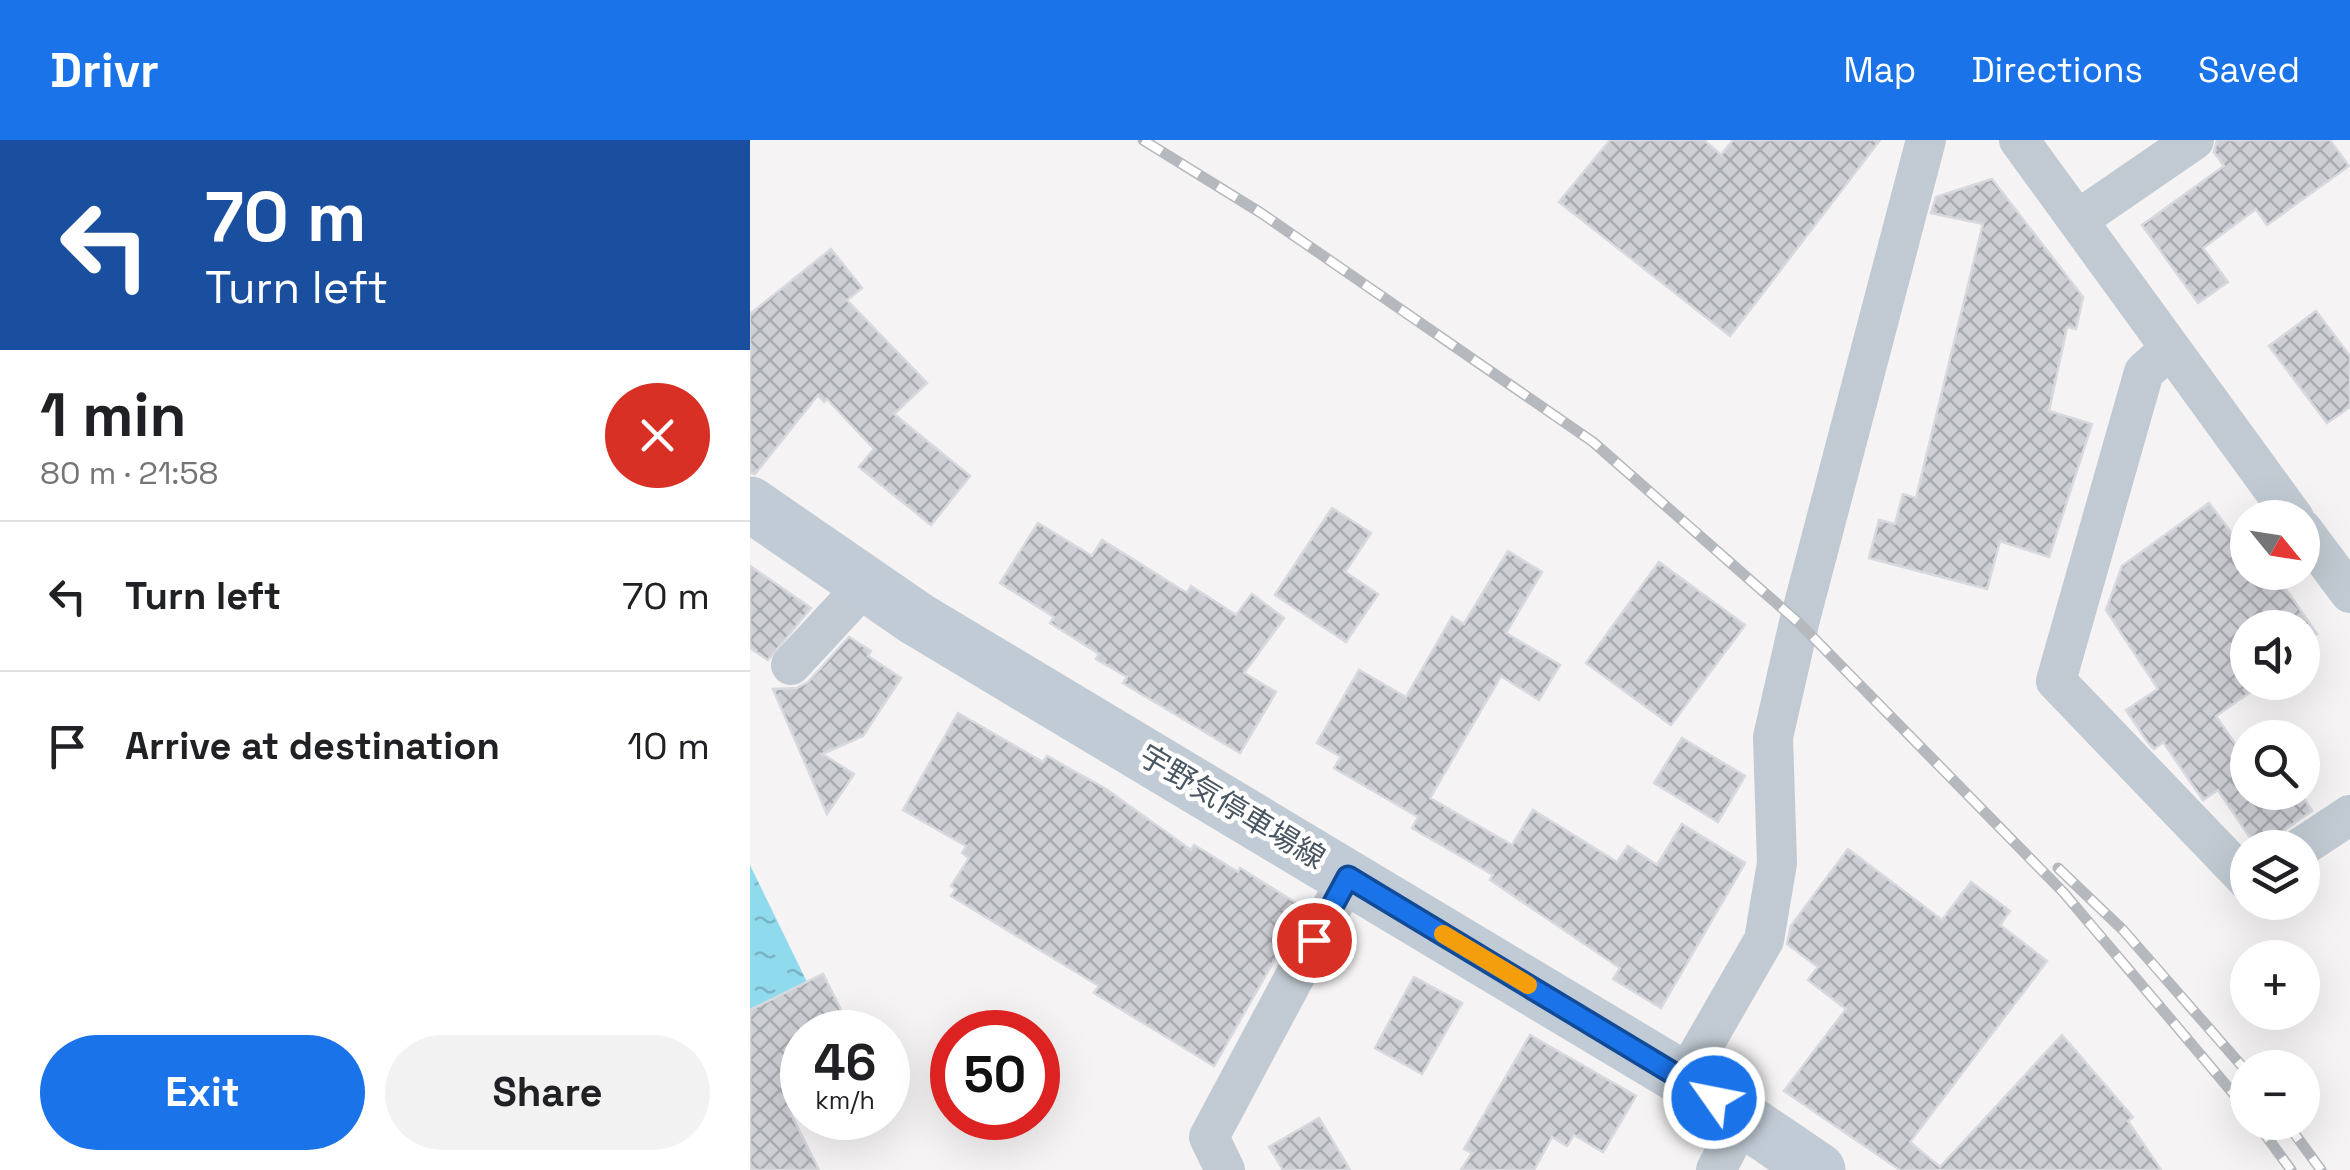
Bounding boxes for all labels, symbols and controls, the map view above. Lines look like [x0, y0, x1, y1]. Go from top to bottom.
text: Drivr [50, 40, 159, 101]
text: Map [1843, 48, 1916, 92]
text: Directions [1971, 48, 2143, 92]
text: Saved [2198, 48, 2300, 92]
text: 70 m [205, 172, 366, 261]
icon: left [40, 180, 170, 310]
text: Turn left [205, 259, 388, 316]
text: 1 min [40, 377, 187, 454]
button: close [605, 383, 710, 488]
text: 80 m · 21:58 [40, 453, 219, 493]
north arrow [2230, 500, 2320, 590]
map controls [2230, 500, 2320, 1140]
icon: left [40, 569, 95, 624]
text: Turn left [125, 572, 281, 620]
text: 70 m [622, 572, 710, 620]
button: sound [2230, 610, 2320, 700]
icon: arrive [40, 719, 95, 774]
button: search [2230, 720, 2320, 810]
text: Arrive at destination [125, 722, 500, 770]
text: 10 m [627, 722, 710, 770]
street label: 宇野気停車場線 [1132, 736, 1332, 877]
button: layers [2230, 830, 2320, 920]
pin [1272, 898, 1357, 983]
icon: arrive [1287, 913, 1342, 968]
button: + [2230, 940, 2320, 1030]
speed limit sign: 50 [930, 1010, 1060, 1140]
text: 46 [814, 1031, 876, 1095]
button: Exit [40, 1035, 365, 1150]
button: Share [385, 1035, 710, 1150]
position arrow [1662, 1046, 1766, 1150]
button: − [2230, 1050, 2320, 1140]
text: km/h [815, 1084, 875, 1116]

